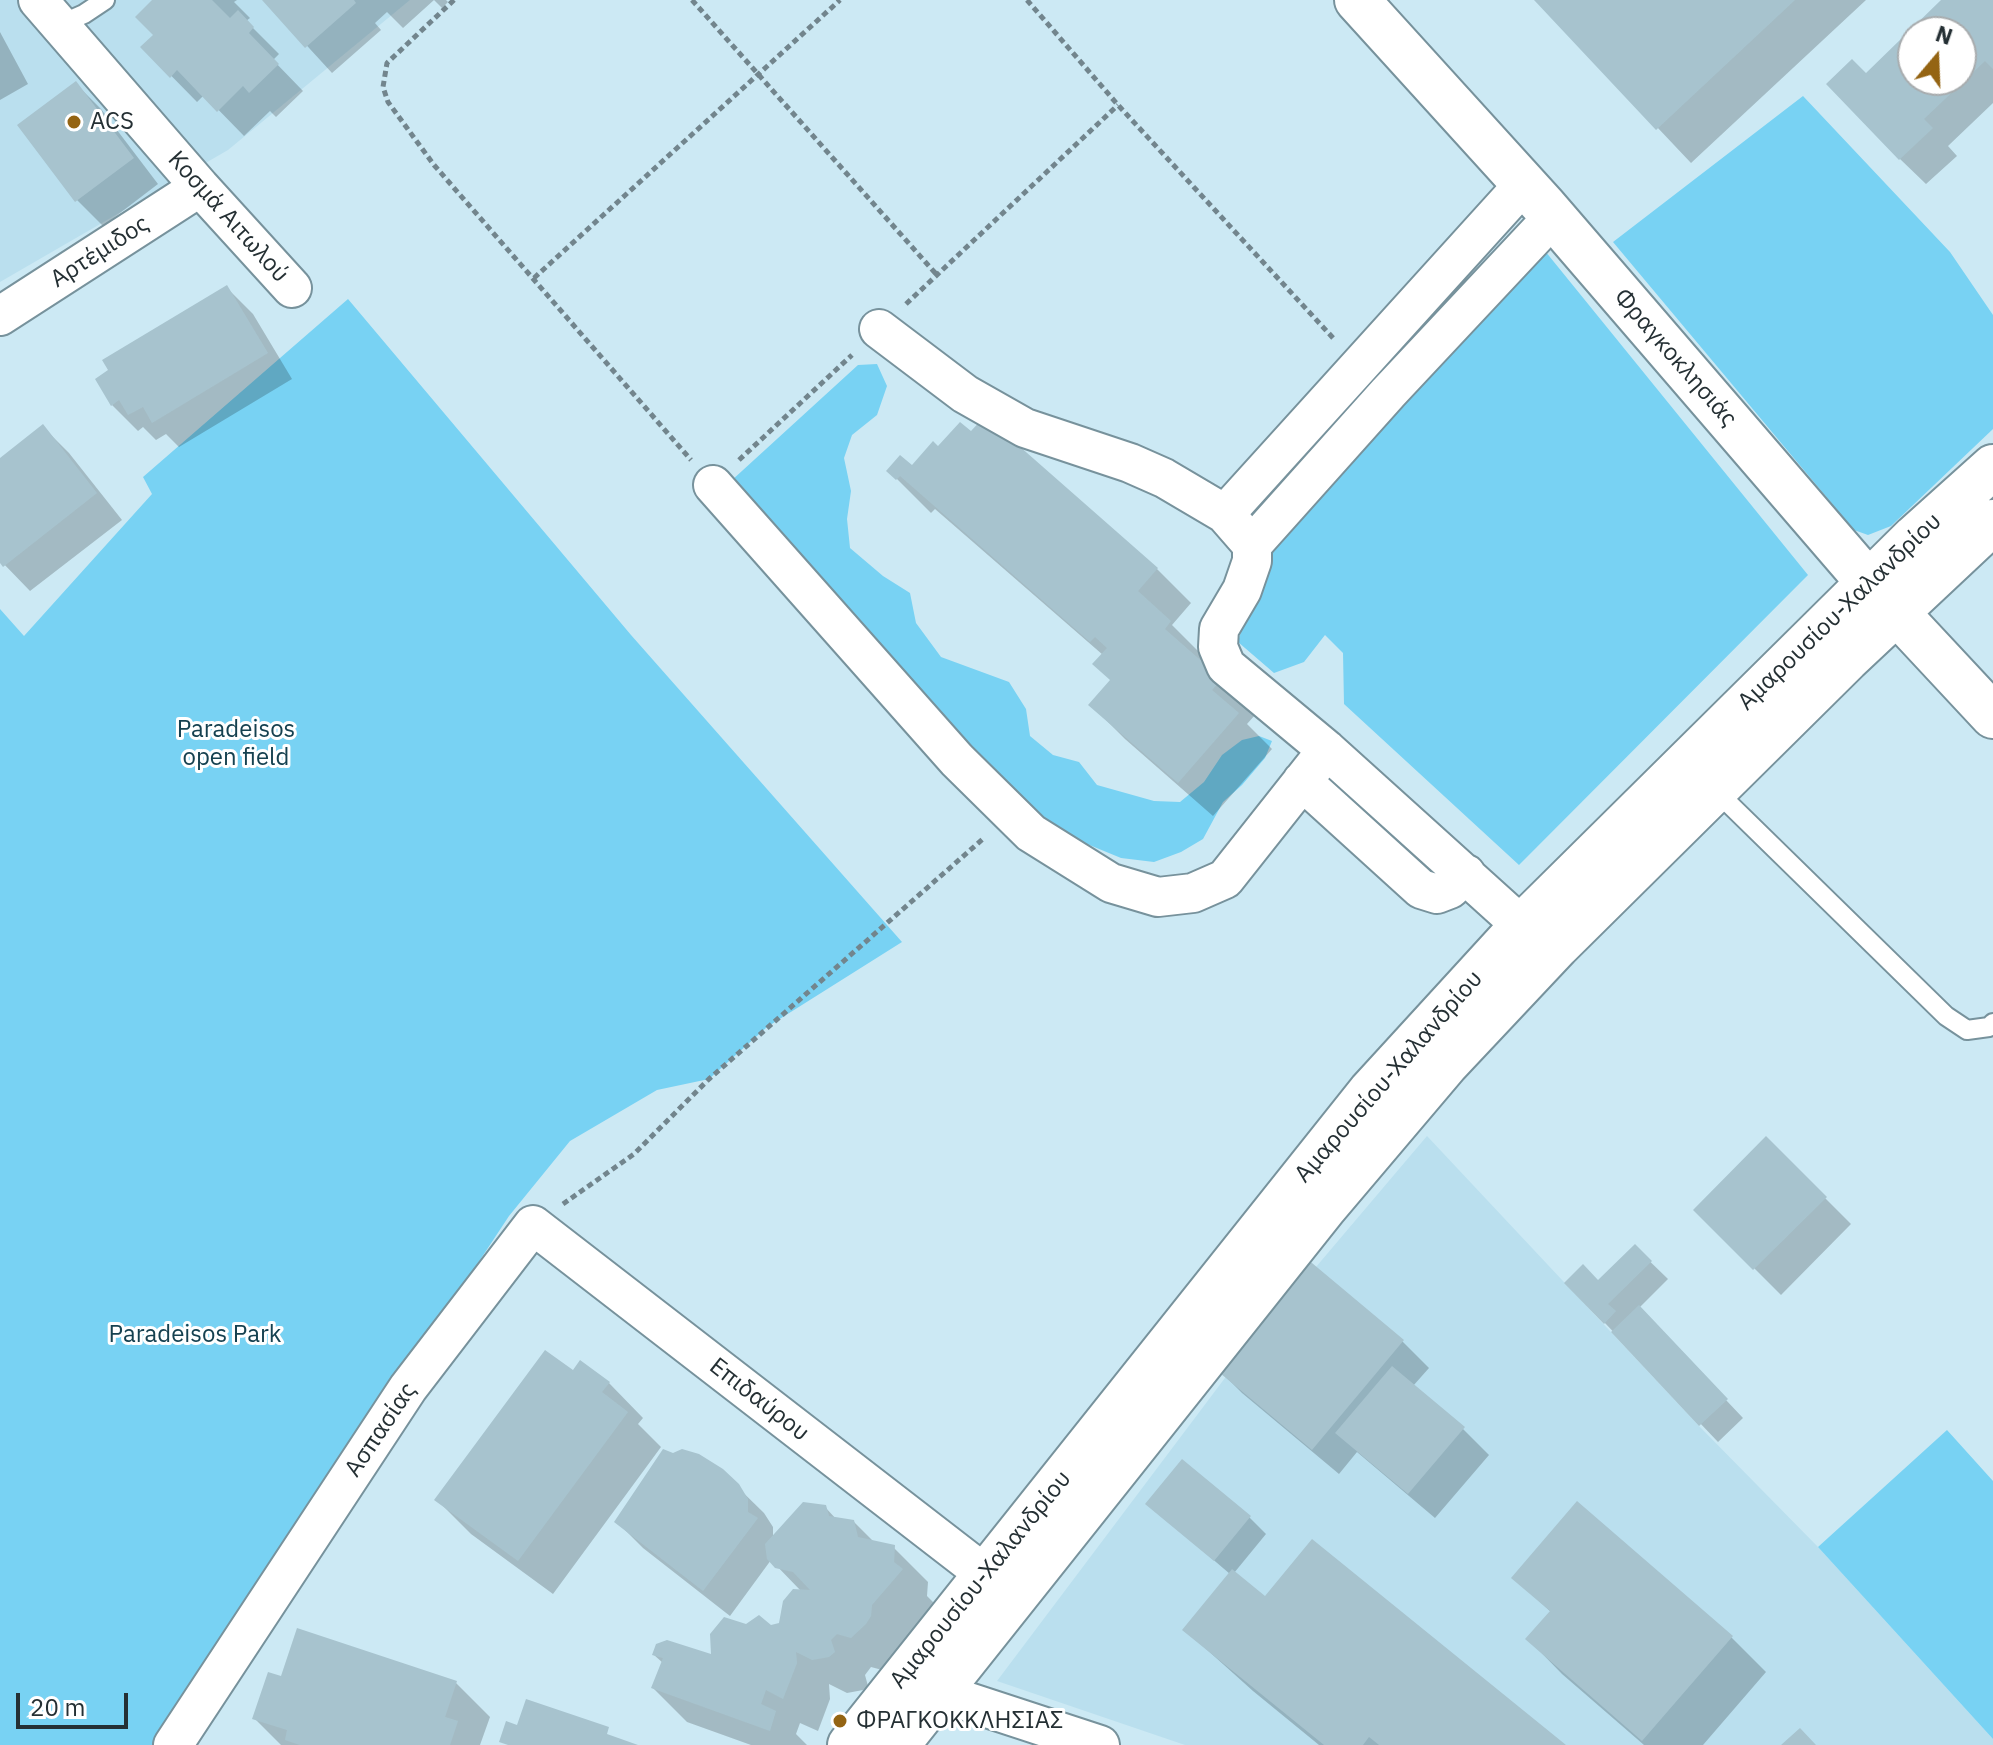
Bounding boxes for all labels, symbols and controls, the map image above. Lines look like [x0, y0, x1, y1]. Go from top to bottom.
north arrow [1897, 16, 1977, 96]
text: N [1932, 18, 1957, 51]
place label: ACS [90, 108, 134, 136]
marker: ACS [65, 113, 83, 131]
street label: Κοσμά Αιτωλού [162, 145, 294, 289]
street label: Αρτέμιδος [45, 210, 155, 294]
street label: Φραγκοκλησιάς [1607, 283, 1743, 433]
street label: Αμαρουσίου-Χαλανδρίου [1732, 507, 1948, 717]
park label: Paradeisos open field [177, 716, 295, 772]
street label: Αμαρουσίου-Χαλανδρίου [1289, 965, 1489, 1189]
park label: Paradeisos Park [109, 1321, 281, 1349]
street label: Επιδαύρου [703, 1352, 815, 1448]
street label: Ασπασίας [339, 1377, 423, 1483]
street label: Αμαρουσίου-Χαλανδρίου [884, 1465, 1078, 1695]
scale bar [20, 1677, 132, 1727]
text: 20 m [30, 1691, 85, 1723]
place label: ΦΡΑΓΚΟΚΚΛΗΣΙΑΣ [856, 1707, 1064, 1735]
marker: ΦΡΑΓΚΟΚΚΛΗΣΙΑΣ [831, 1712, 849, 1730]

